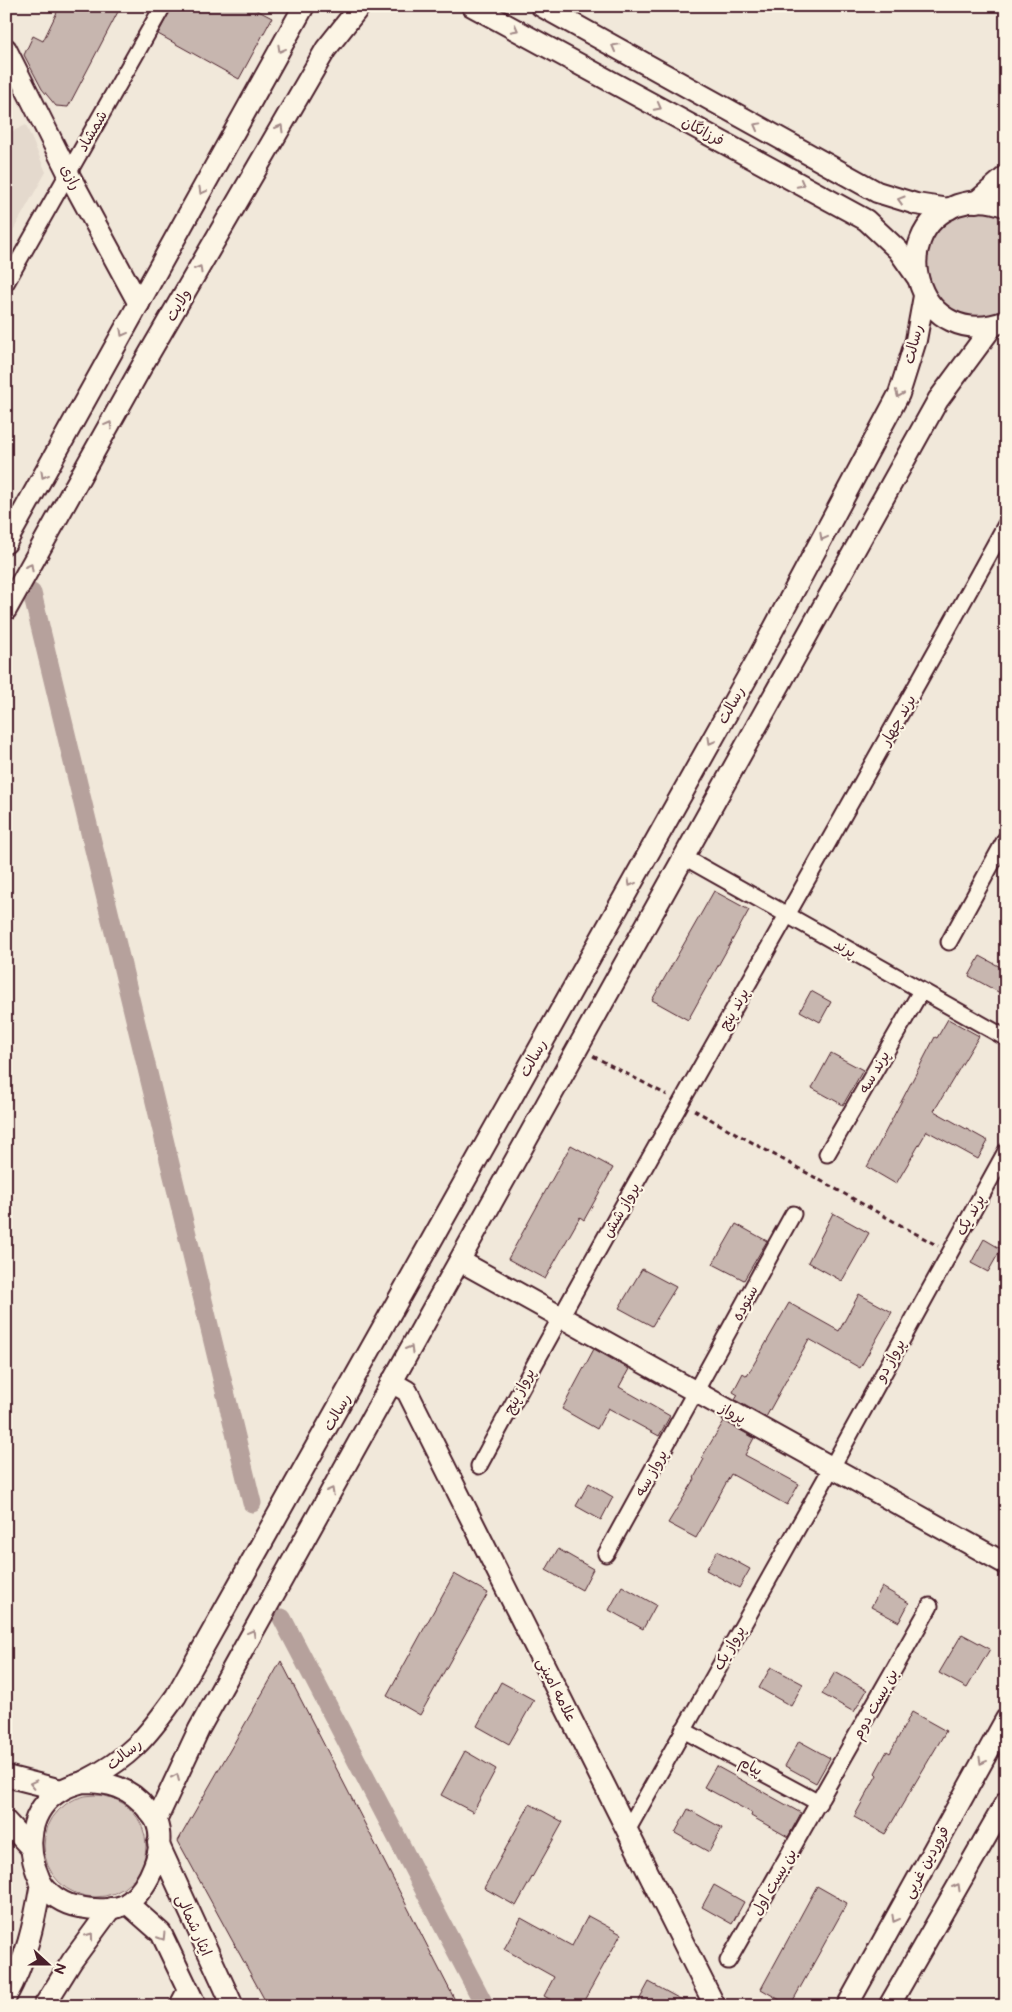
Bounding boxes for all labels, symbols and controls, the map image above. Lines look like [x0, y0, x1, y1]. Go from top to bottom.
one-way arrow [510, 23, 519, 33]
one-way arrow [611, 43, 620, 53]
one-way arrow [277, 44, 287, 53]
one-way arrow [653, 101, 662, 111]
street label: شمشاد [73, 107, 112, 155]
street label: فرزانگان [678, 112, 727, 150]
one-way arrow [753, 122, 762, 132]
one-way arrow [274, 125, 284, 134]
street label: رازی [56, 161, 85, 193]
one-way arrow [796, 178, 805, 188]
one-way arrow [198, 186, 208, 195]
one-way arrow [898, 195, 906, 205]
one-way arrow [192, 266, 202, 275]
street label: ولایت [162, 286, 195, 325]
street label: رسالت [899, 322, 928, 366]
one-way arrow [119, 328, 129, 337]
one-way arrow [894, 389, 905, 398]
one-way arrow [103, 422, 113, 431]
one-way arrow [40, 470, 50, 479]
one-way arrow [819, 532, 829, 541]
one-way arrow [24, 564, 34, 573]
street label: رسالت [713, 683, 750, 727]
street label: پرند چهار [876, 692, 920, 750]
one-way arrow [707, 736, 717, 745]
one-way arrow [628, 877, 638, 886]
street label: پرند [830, 935, 859, 962]
street label: پرند پنج [715, 985, 754, 1033]
street label: رسالت [515, 1036, 552, 1080]
street label: پرند سه [855, 1047, 894, 1097]
street label: پرواز شش [598, 1180, 645, 1241]
street label: پرند یک [951, 1191, 989, 1239]
street label: ستوده [728, 1282, 763, 1324]
street label: پرواز دو [871, 1336, 910, 1385]
one-way arrow [403, 1345, 413, 1354]
street label: پرواز پنج [500, 1365, 539, 1417]
street label: رسالت [319, 1390, 356, 1434]
street label: پرواز [715, 1398, 749, 1428]
street label: پرواز سه [631, 1447, 672, 1500]
one-way arrow [324, 1487, 334, 1496]
street label: پرواز یک [709, 1622, 750, 1674]
one-way arrow [246, 1629, 256, 1638]
street label: علامه امینی [532, 1654, 581, 1726]
street label: بن بست دوم [848, 1666, 904, 1744]
street label: رسالت [103, 1734, 146, 1774]
street label: پیام [735, 1752, 766, 1781]
one-way arrow [978, 1756, 988, 1765]
one-way arrow [170, 1773, 181, 1782]
one-way arrow [29, 1779, 38, 1790]
street label: فروردین غربی [899, 1823, 954, 1902]
street label: بن بست اول [748, 1845, 801, 1919]
one-way arrow [950, 1884, 960, 1893]
street label: ایثار شمالی [171, 1891, 216, 1959]
one-way arrow [891, 1913, 901, 1922]
one-way arrow [84, 1932, 93, 1942]
one-way arrow [155, 1932, 165, 1941]
north arrow [22, 1940, 72, 1990]
text: N [50, 1961, 69, 1976]

